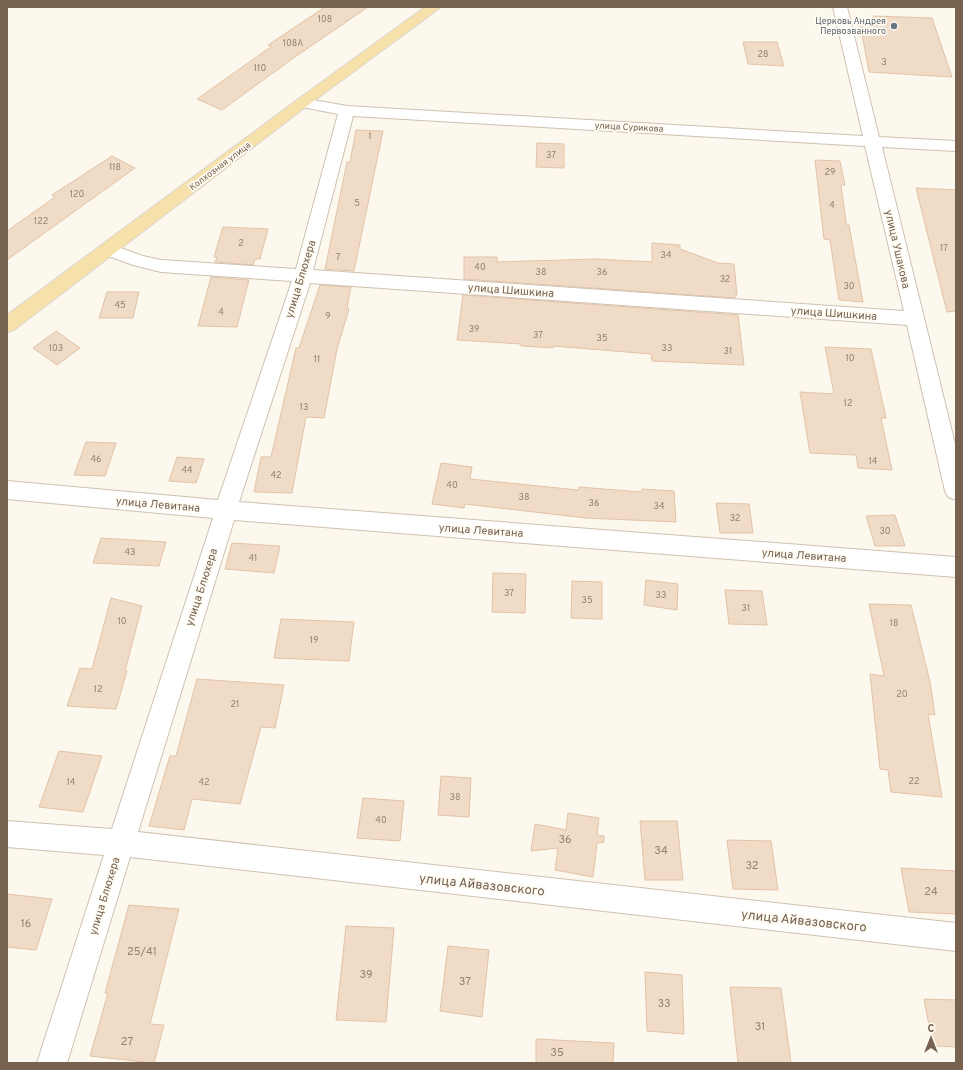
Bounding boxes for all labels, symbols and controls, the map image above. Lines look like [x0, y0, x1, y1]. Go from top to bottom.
house number: 108 [318, 14, 332, 25]
place label: Церковь Андрея Первозванного [815, 16, 886, 37]
marker: Церковь Андрея Первозванного [889, 21, 899, 31]
house number: 108А [283, 38, 303, 49]
house number: 28 [757, 49, 769, 60]
house number: 3 [881, 57, 887, 68]
house number: 110 [254, 63, 266, 74]
street label: улица Сурикова [594, 120, 664, 135]
house number: 1 [368, 131, 372, 142]
street label: Колхозная улица [187, 140, 253, 193]
house number: 37 [546, 150, 556, 161]
house number: 118 [109, 162, 121, 173]
house number: 29 [825, 167, 835, 178]
house number: 120 [70, 189, 85, 200]
house number: 5 [354, 198, 360, 209]
house number: 4 [829, 200, 835, 211]
street label: улица Ушакова [881, 209, 913, 290]
house number: 122 [34, 216, 48, 227]
house number: 2 [238, 238, 244, 249]
street label: улица Блюхера [282, 238, 320, 320]
house number: 17 [940, 243, 948, 254]
house number: 34 [660, 250, 672, 261]
house number: 7 [336, 252, 341, 263]
house number: 40 [474, 262, 486, 273]
house number: 38 [536, 267, 546, 278]
house number: 36 [597, 267, 607, 278]
house number: 32 [720, 274, 730, 285]
street label: улица Шишкина [467, 281, 555, 301]
house number: 30 [843, 281, 855, 292]
house number: 45 [114, 300, 126, 311]
street label: улица Шишкина [790, 304, 878, 324]
house number: 4 [218, 307, 224, 318]
house number: 9 [325, 311, 331, 322]
house number: 39 [469, 324, 479, 335]
house number: 37 [533, 330, 543, 341]
house number: 35 [596, 333, 608, 344]
house number: 103 [49, 343, 63, 354]
house number: 33 [662, 343, 672, 354]
house number: 31 [724, 346, 732, 357]
house number: 10 [845, 353, 855, 364]
house number: 11 [314, 354, 320, 365]
house number: 12 [844, 398, 852, 409]
house number: 13 [300, 402, 308, 413]
house number: 46 [91, 454, 101, 465]
house number: 14 [869, 456, 878, 467]
house number: 44 [181, 465, 193, 476]
house number: 42 [270, 470, 282, 481]
house number: 40 [446, 480, 458, 491]
house number: 38 [519, 492, 529, 503]
street label: улица Левитана [115, 494, 201, 516]
house number: 36 [589, 498, 599, 509]
house number: 34 [653, 501, 665, 512]
house number: 32 [730, 513, 740, 524]
street label: улица Левитана [438, 521, 524, 541]
house number: 30 [879, 526, 891, 537]
street label: улица Блюхера [183, 546, 221, 628]
street label: улица Левитана [761, 546, 847, 566]
house number: 43 [124, 547, 136, 558]
house number: 41 [249, 553, 257, 564]
house number: 37 [504, 588, 514, 599]
house number: 33 [656, 590, 666, 601]
house number: 35 [581, 595, 593, 606]
house number: 31 [742, 603, 750, 614]
house number: 10 [117, 616, 127, 627]
house number: 18 [890, 618, 898, 629]
house number: 19 [310, 635, 318, 646]
house number: 12 [94, 684, 102, 695]
house number: 20 [896, 689, 908, 700]
house number: 21 [231, 699, 239, 710]
house number: 22 [908, 776, 920, 787]
house number: 14 [67, 777, 76, 788]
house number: 42 [198, 777, 210, 788]
house number: 38 [450, 792, 460, 803]
house number: 40 [375, 815, 387, 826]
house number: 36 [558, 833, 572, 847]
house number: 34 [654, 844, 668, 858]
street label: улица Блюхера [86, 855, 124, 937]
house number: 32 [745, 859, 759, 873]
street label: улица Айвазовского [418, 871, 545, 901]
house number: 24 [924, 885, 938, 899]
street label: улица Айвазовского [740, 907, 867, 937]
house number: 16 [21, 917, 31, 931]
house number: 25/41 [127, 945, 157, 959]
house number: 39 [360, 968, 372, 982]
house number: 37 [459, 975, 471, 989]
house number: 33 [657, 997, 671, 1011]
north arrow [911, 1018, 951, 1058]
house number: 31 [755, 1020, 765, 1034]
text: С [927, 1022, 935, 1036]
house number: 27 [121, 1035, 133, 1049]
house number: 35 [550, 1046, 564, 1060]

